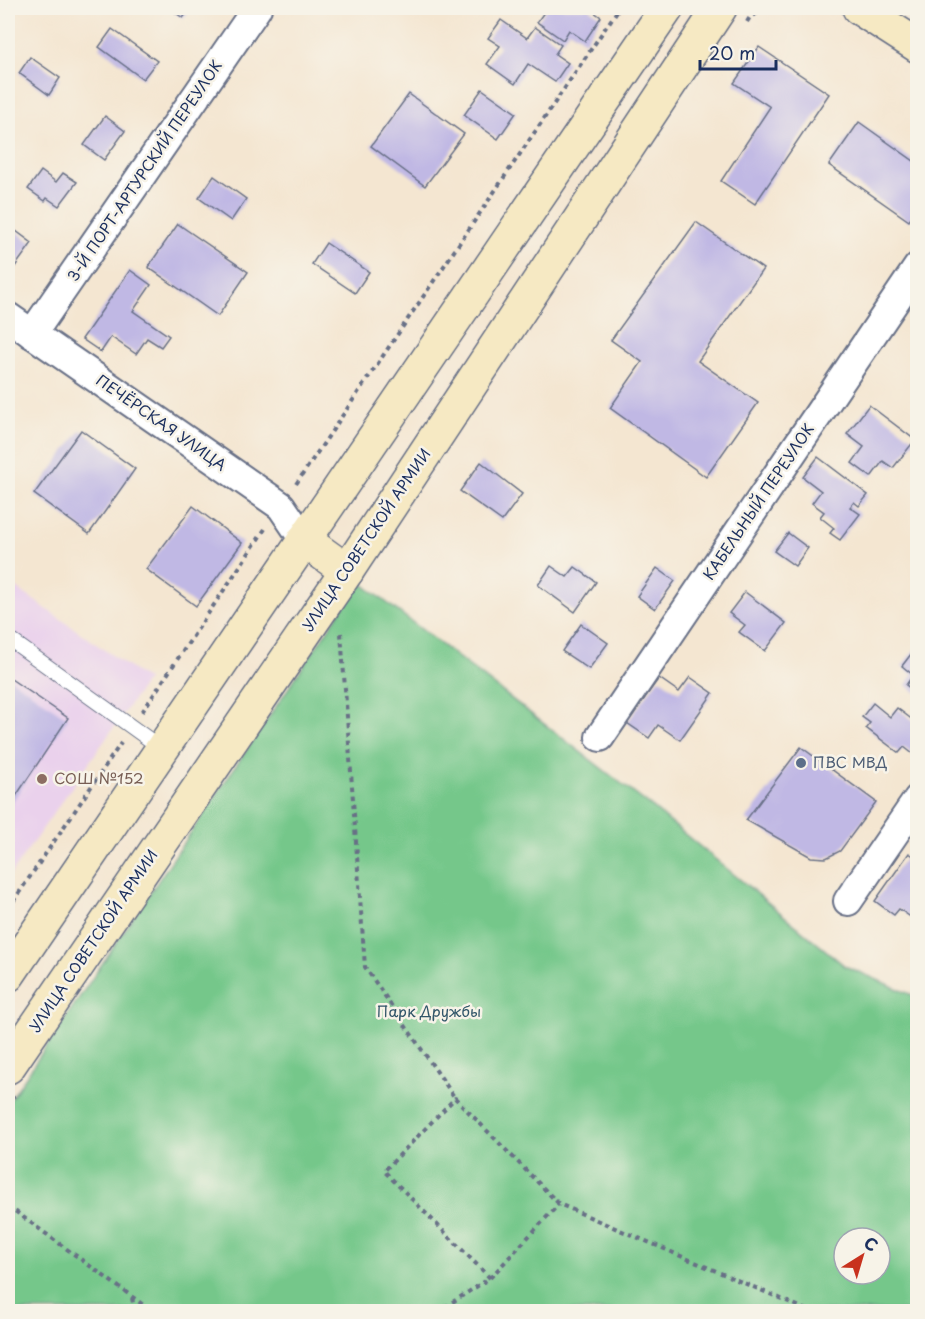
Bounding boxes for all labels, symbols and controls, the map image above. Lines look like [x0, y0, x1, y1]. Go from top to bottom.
scale bar [700, 33, 776, 71]
text: 20 m [709, 39, 755, 66]
street label: 3-Й ПОРТ-АРТУРСКИЙ ПЕРЕУЛОК [61, 55, 227, 285]
street label: ПЕЧЁРСКАЯ УЛИЦА [92, 368, 232, 476]
street label: КАБЕЛЬНЫЙ ПЕРЕУЛОК [697, 418, 819, 584]
street label: УЛИЦА СОВЕТСКОЙ АРМИИ [296, 443, 436, 635]
place label: ПВС МВД [813, 750, 888, 773]
marker: ПВС МВД [794, 756, 808, 770]
place label: СОШ №152 [54, 766, 144, 789]
marker: СОШ №152 [35, 772, 49, 786]
street label: УЛИЦА СОВЕТСКОЙ АРМИИ [23, 844, 163, 1036]
park label: Парк Дружбы [377, 999, 481, 1022]
north arrow [832, 1226, 892, 1286]
text: С [860, 1230, 884, 1256]

